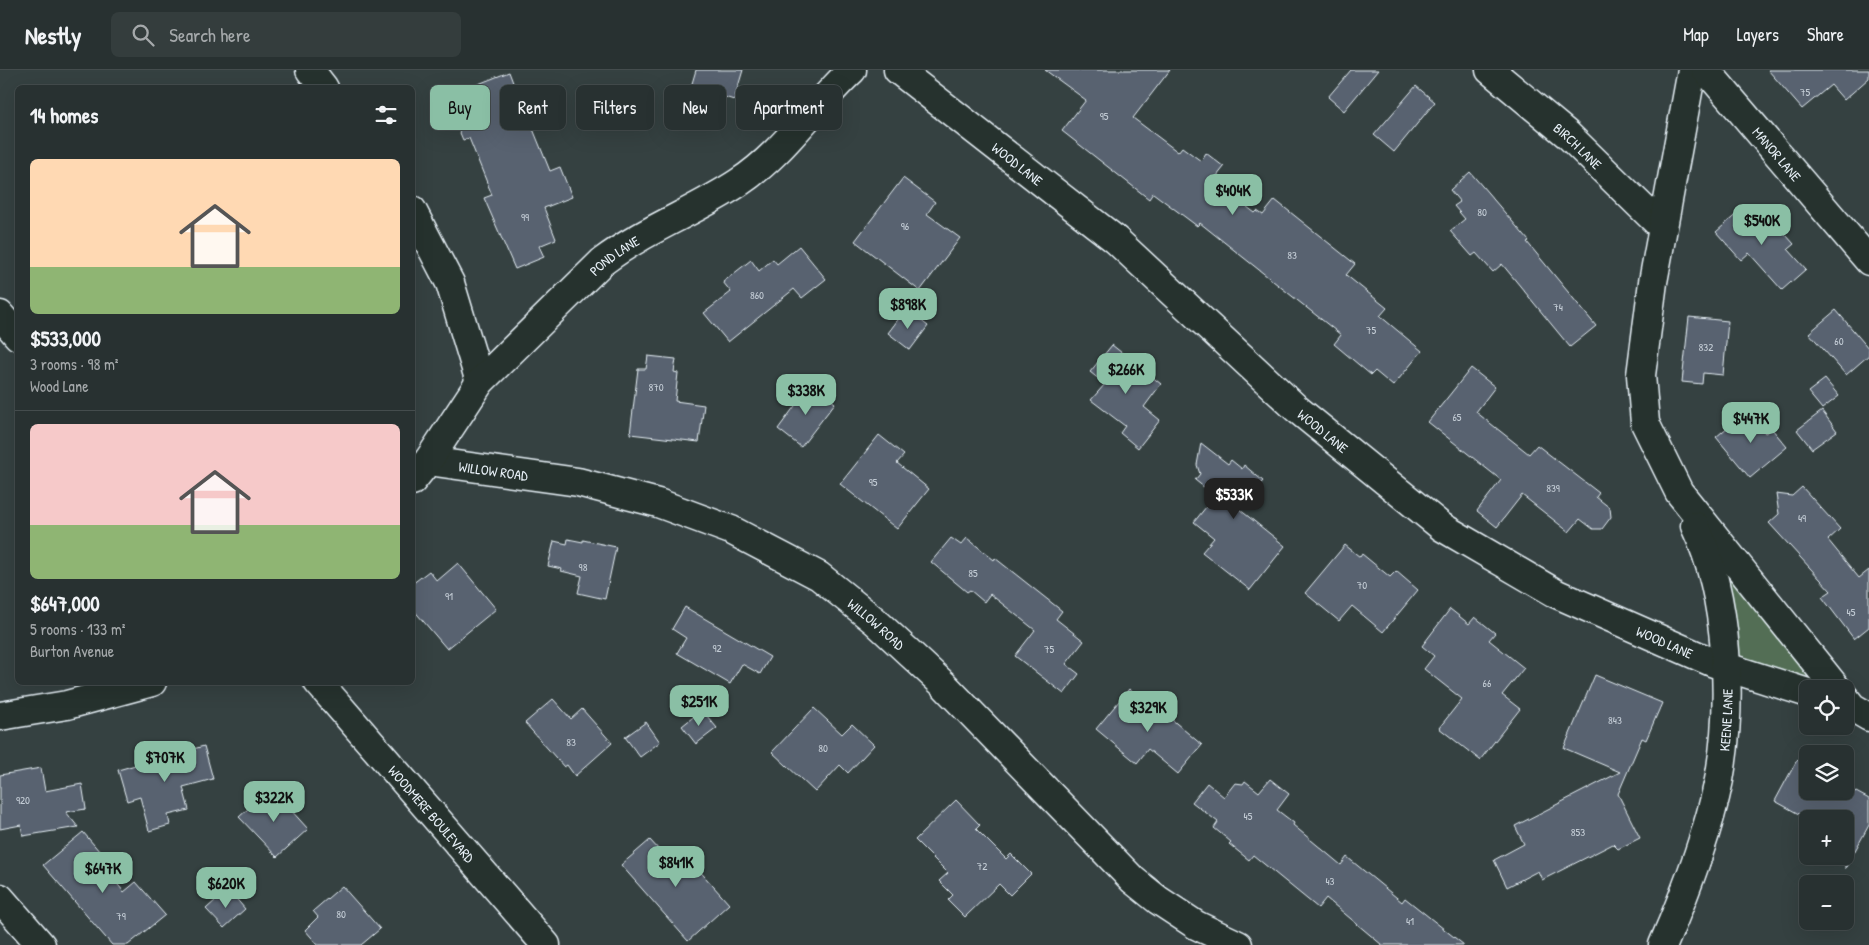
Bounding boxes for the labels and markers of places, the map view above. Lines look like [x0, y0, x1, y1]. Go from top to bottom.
pin: $404K [1198, 174, 1268, 216]
pin: $540K [1727, 204, 1797, 246]
pin: $898K [873, 288, 943, 330]
pin: $266K [1091, 352, 1161, 395]
pin: $338K [771, 374, 841, 416]
pin: $447K [1716, 402, 1786, 444]
pin: $533K [1199, 478, 1269, 520]
pin: $251K [664, 684, 734, 727]
pin: $329K [1113, 690, 1183, 733]
pin: $707K [130, 740, 200, 783]
pin: $322K [239, 780, 309, 823]
pin: $841K [641, 846, 711, 888]
pin: $647K [68, 852, 138, 894]
pin: $620K [191, 866, 261, 909]

